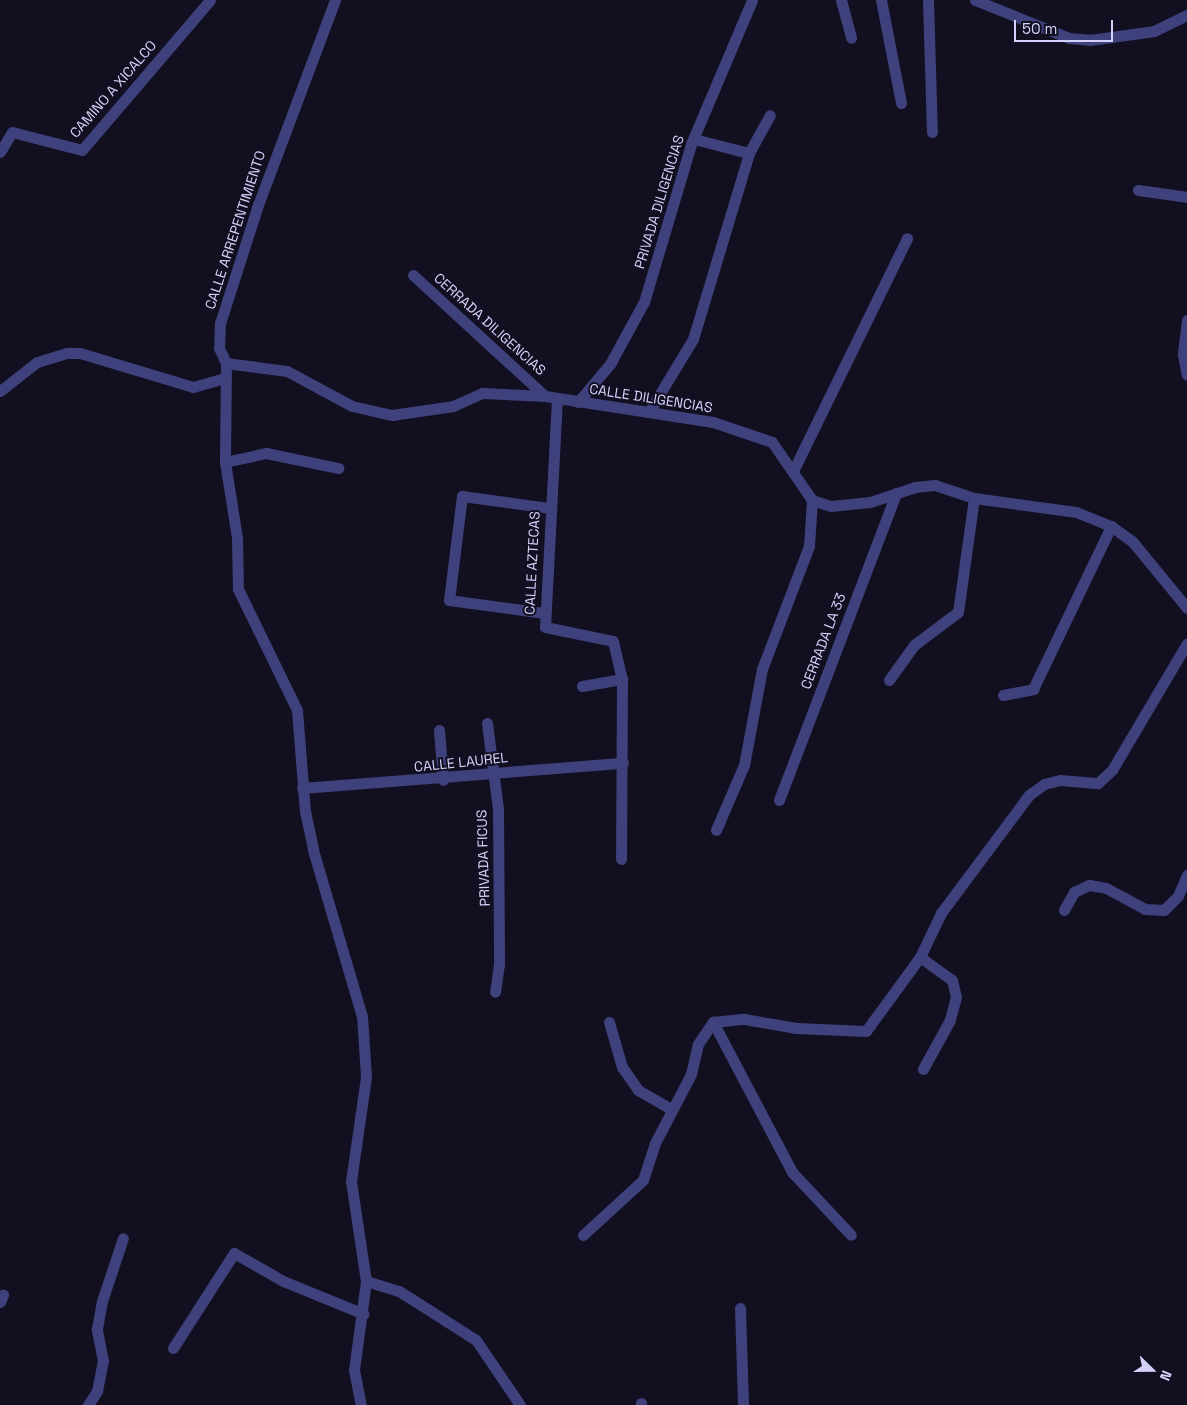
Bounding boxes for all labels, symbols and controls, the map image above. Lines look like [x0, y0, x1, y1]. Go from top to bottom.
scale bar [1017, 10, 1116, 42]
text: 50 m [1022, 19, 1057, 38]
street label: CAMINO A XICALCO [66, 37, 160, 141]
street label: PRIVADA DILIGENCIAS [631, 133, 687, 271]
street label: CALLE ARREPENTIMIENTO [201, 148, 269, 312]
street label: CERRADA DILIGENCIAS [431, 269, 549, 379]
street label: CALLE DILIGENCIAS [588, 380, 714, 416]
street label: CALLE AZTECAS [521, 511, 543, 615]
street label: CERRADA LA 33 [797, 590, 849, 692]
street label: CALLE LAUREL [413, 749, 509, 775]
street label: PRIVADA FICUS [473, 809, 493, 907]
north arrow [1127, 1345, 1177, 1395]
text: N [1156, 1368, 1176, 1383]

